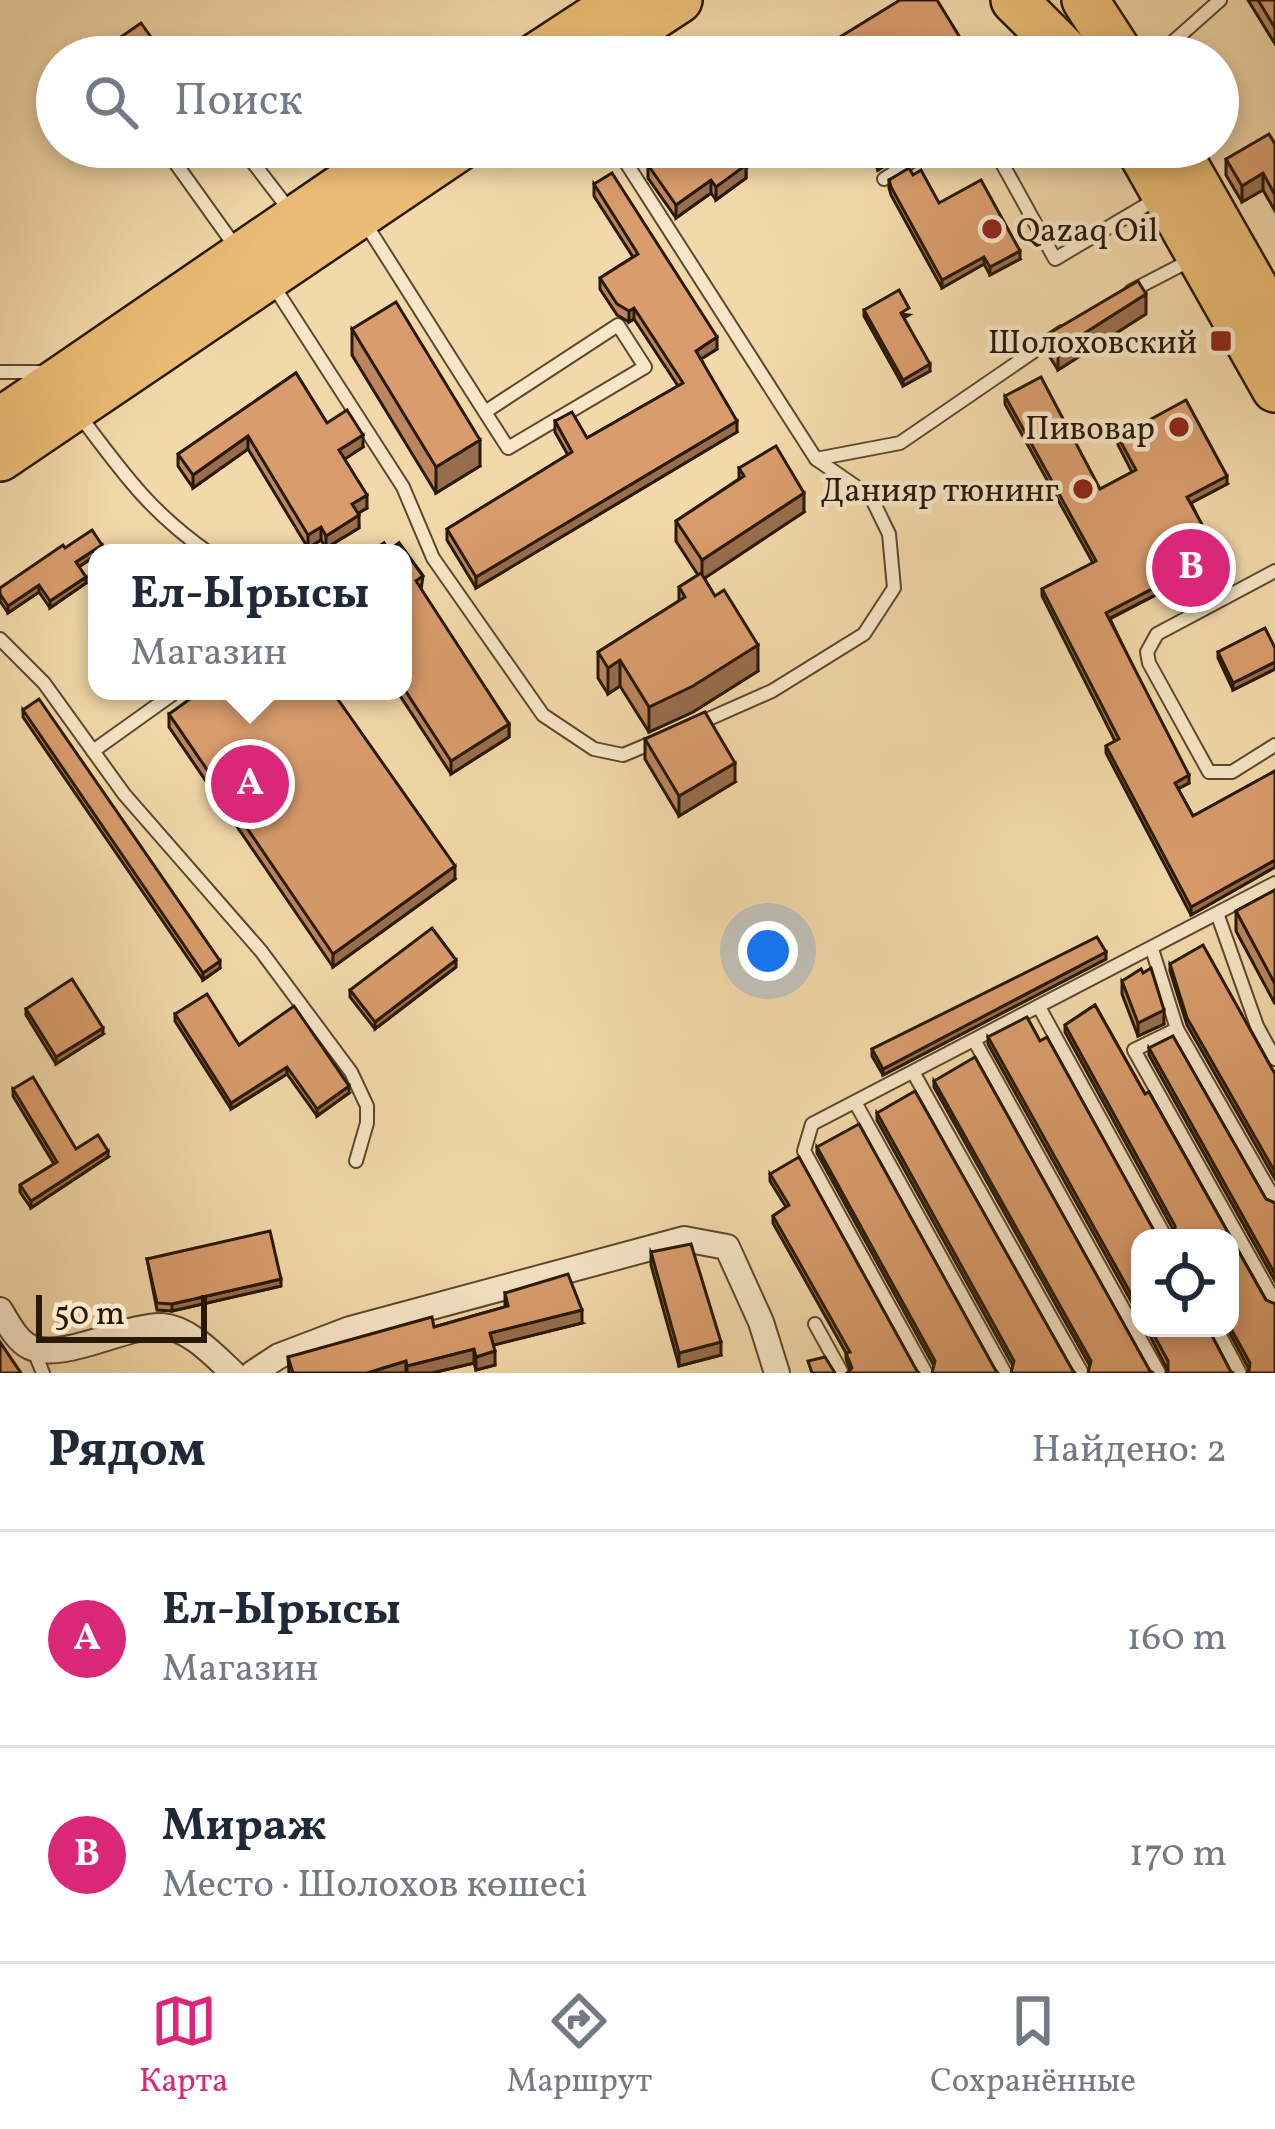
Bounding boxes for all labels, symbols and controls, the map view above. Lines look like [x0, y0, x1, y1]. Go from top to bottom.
search box [36, 36, 1239, 168]
icon: search [78, 69, 144, 135]
text: Поиск [174, 71, 303, 134]
place label: Qazaq Oil [1016, 210, 1158, 256]
marker: Qazaq Oil [979, 216, 1005, 242]
place label: Шолоховский [988, 322, 1197, 368]
marker: Шолоховский [1208, 328, 1234, 354]
place label: Пивовар [1025, 408, 1155, 454]
marker: Пивовар [1166, 414, 1192, 440]
place label: Данияр тюнинг [820, 470, 1059, 516]
marker: Данияр тюнинг [1070, 476, 1096, 502]
pin: B [1152, 523, 1230, 613]
popup [88, 544, 412, 700]
text: Ел-Ырысы [131, 564, 369, 627]
text: Магазин [131, 627, 287, 681]
pin: A [211, 739, 289, 829]
your location [738, 921, 798, 981]
map controls [1131, 1229, 1239, 1337]
button: locate [1131, 1229, 1239, 1337]
scale bar [36, 1289, 207, 1342]
text: 50 m [54, 1293, 125, 1339]
text: Рядом [48, 1416, 206, 1487]
text: Найдено: 2 [1031, 1424, 1227, 1478]
text: Ел-Ырысы [162, 1580, 401, 1643]
text: A [73, 1612, 101, 1666]
text: 160 m [1126, 1612, 1227, 1666]
text: Магазин [162, 1643, 319, 1697]
text: Мираж [162, 1796, 327, 1859]
text: B [74, 1828, 100, 1882]
text: 170 m [1129, 1828, 1227, 1882]
text: Место · Шолохов көшесі [162, 1859, 587, 1913]
tab: Карта [139, 1988, 229, 2106]
tab: Маршрут [507, 1988, 652, 2106]
tab: Сохранённые [930, 1988, 1136, 2106]

